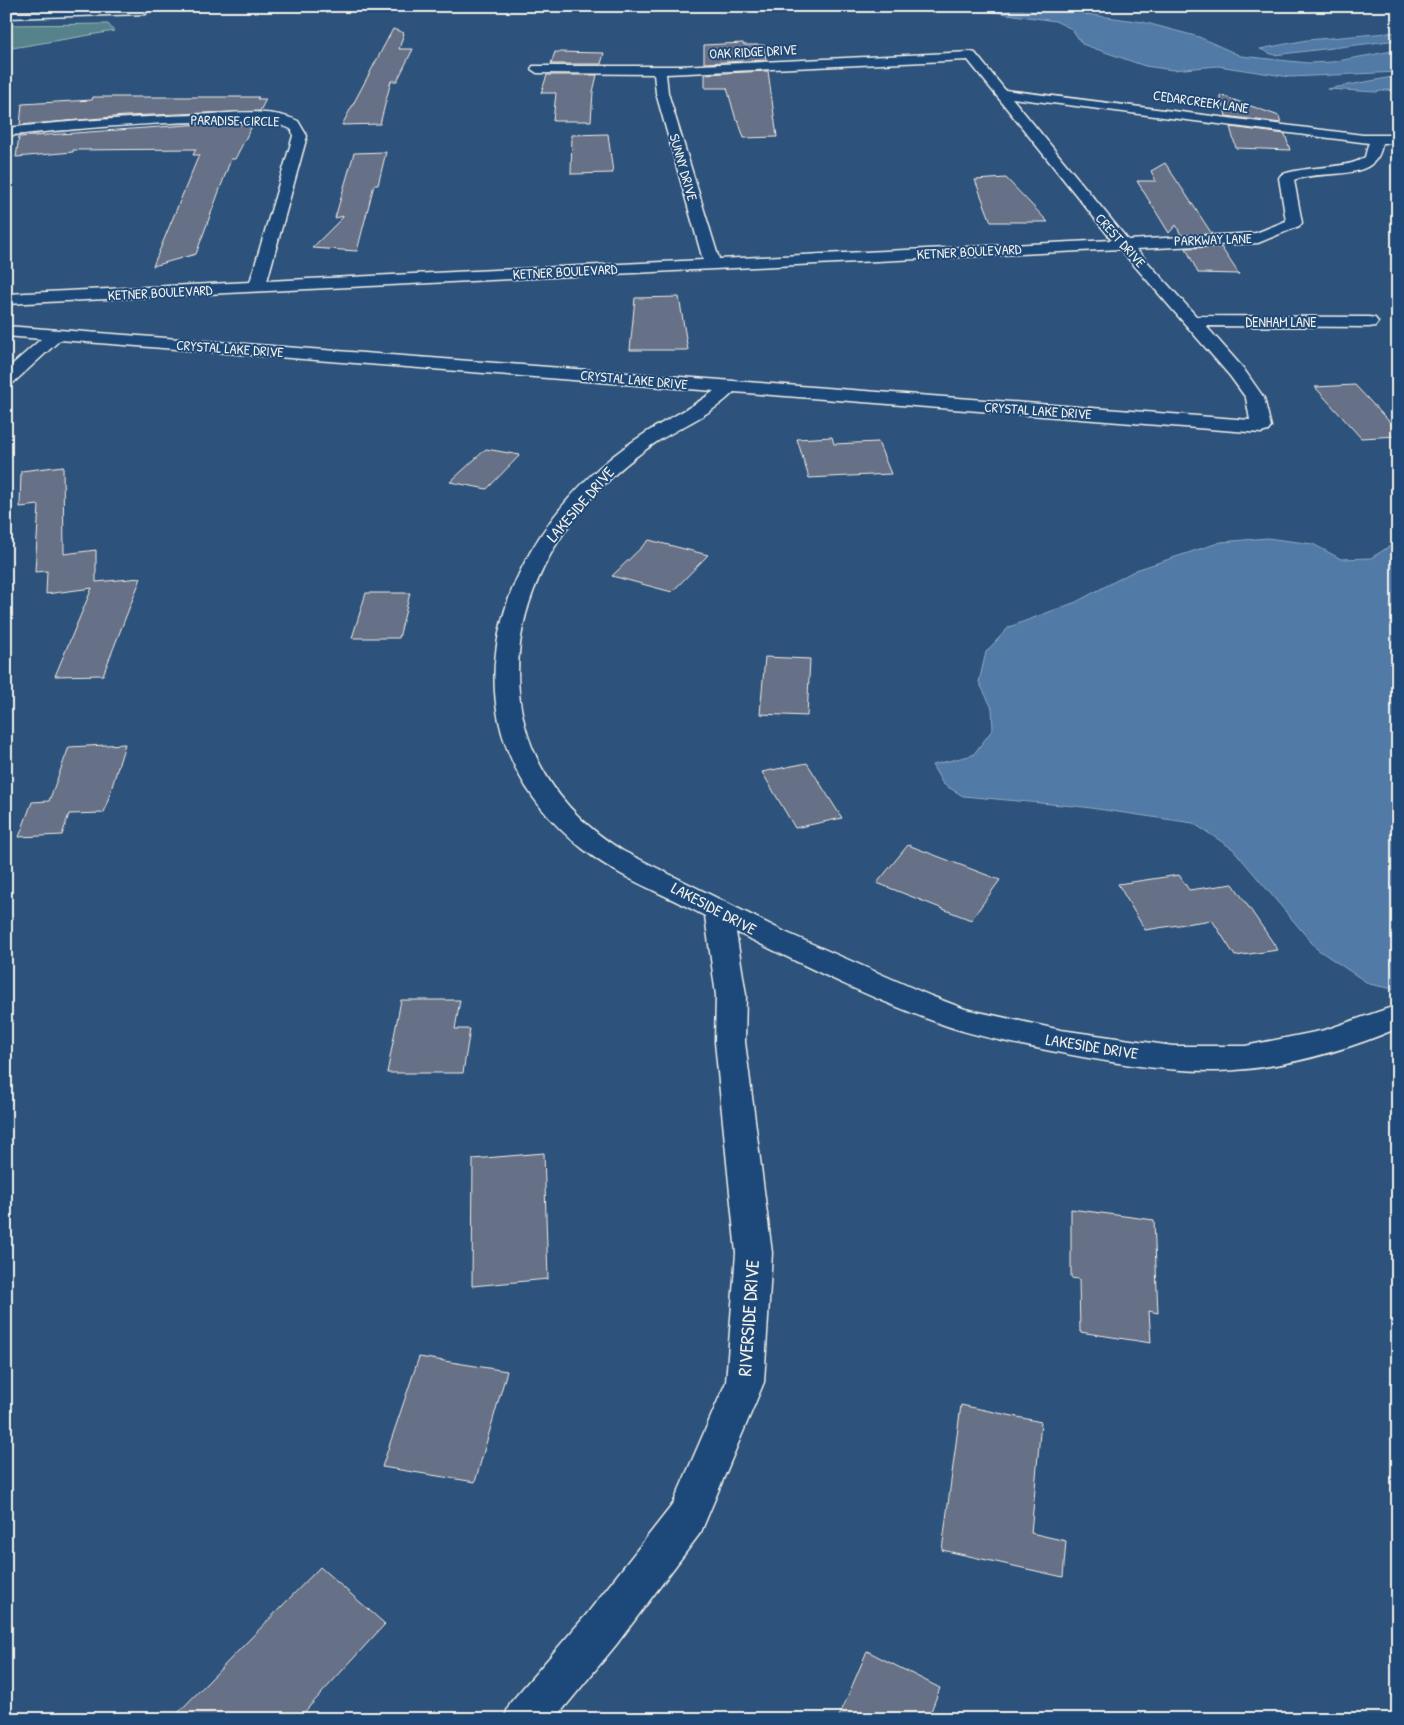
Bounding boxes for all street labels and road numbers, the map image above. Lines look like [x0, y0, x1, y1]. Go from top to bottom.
street label: OAK RIDGE DRIVE [709, 39, 797, 63]
street label: CEDARCREEK LANE [1152, 85, 1250, 117]
street label: PARADISE CIRCLE [190, 110, 280, 130]
street label: SUNNY DRIVE [665, 131, 703, 203]
street label: CREST DRIVE [1092, 209, 1150, 271]
street label: PARKWAY LANE [1174, 228, 1252, 250]
street label: KETNER BOULEVARD [916, 239, 1022, 263]
street label: KETNER BOULEVARD [512, 259, 618, 283]
street label: KETNER BOULEVARD [107, 280, 213, 304]
street label: DENHAM LANE [1246, 312, 1316, 331]
street label: CRYSTAL LAKE DRIVE [176, 335, 284, 361]
street label: CRYSTAL LAKE DRIVE [580, 365, 688, 393]
street label: CRYSTAL LAKE DRIVE [984, 397, 1092, 423]
street label: LAKESIDE DRIVE [541, 462, 619, 546]
street label: LAKESIDE DRIVE [668, 876, 760, 940]
street label: LAKESIDE DRIVE [1044, 1028, 1140, 1064]
street label: RIVERSIDE DRIVE [731, 1258, 765, 1377]

